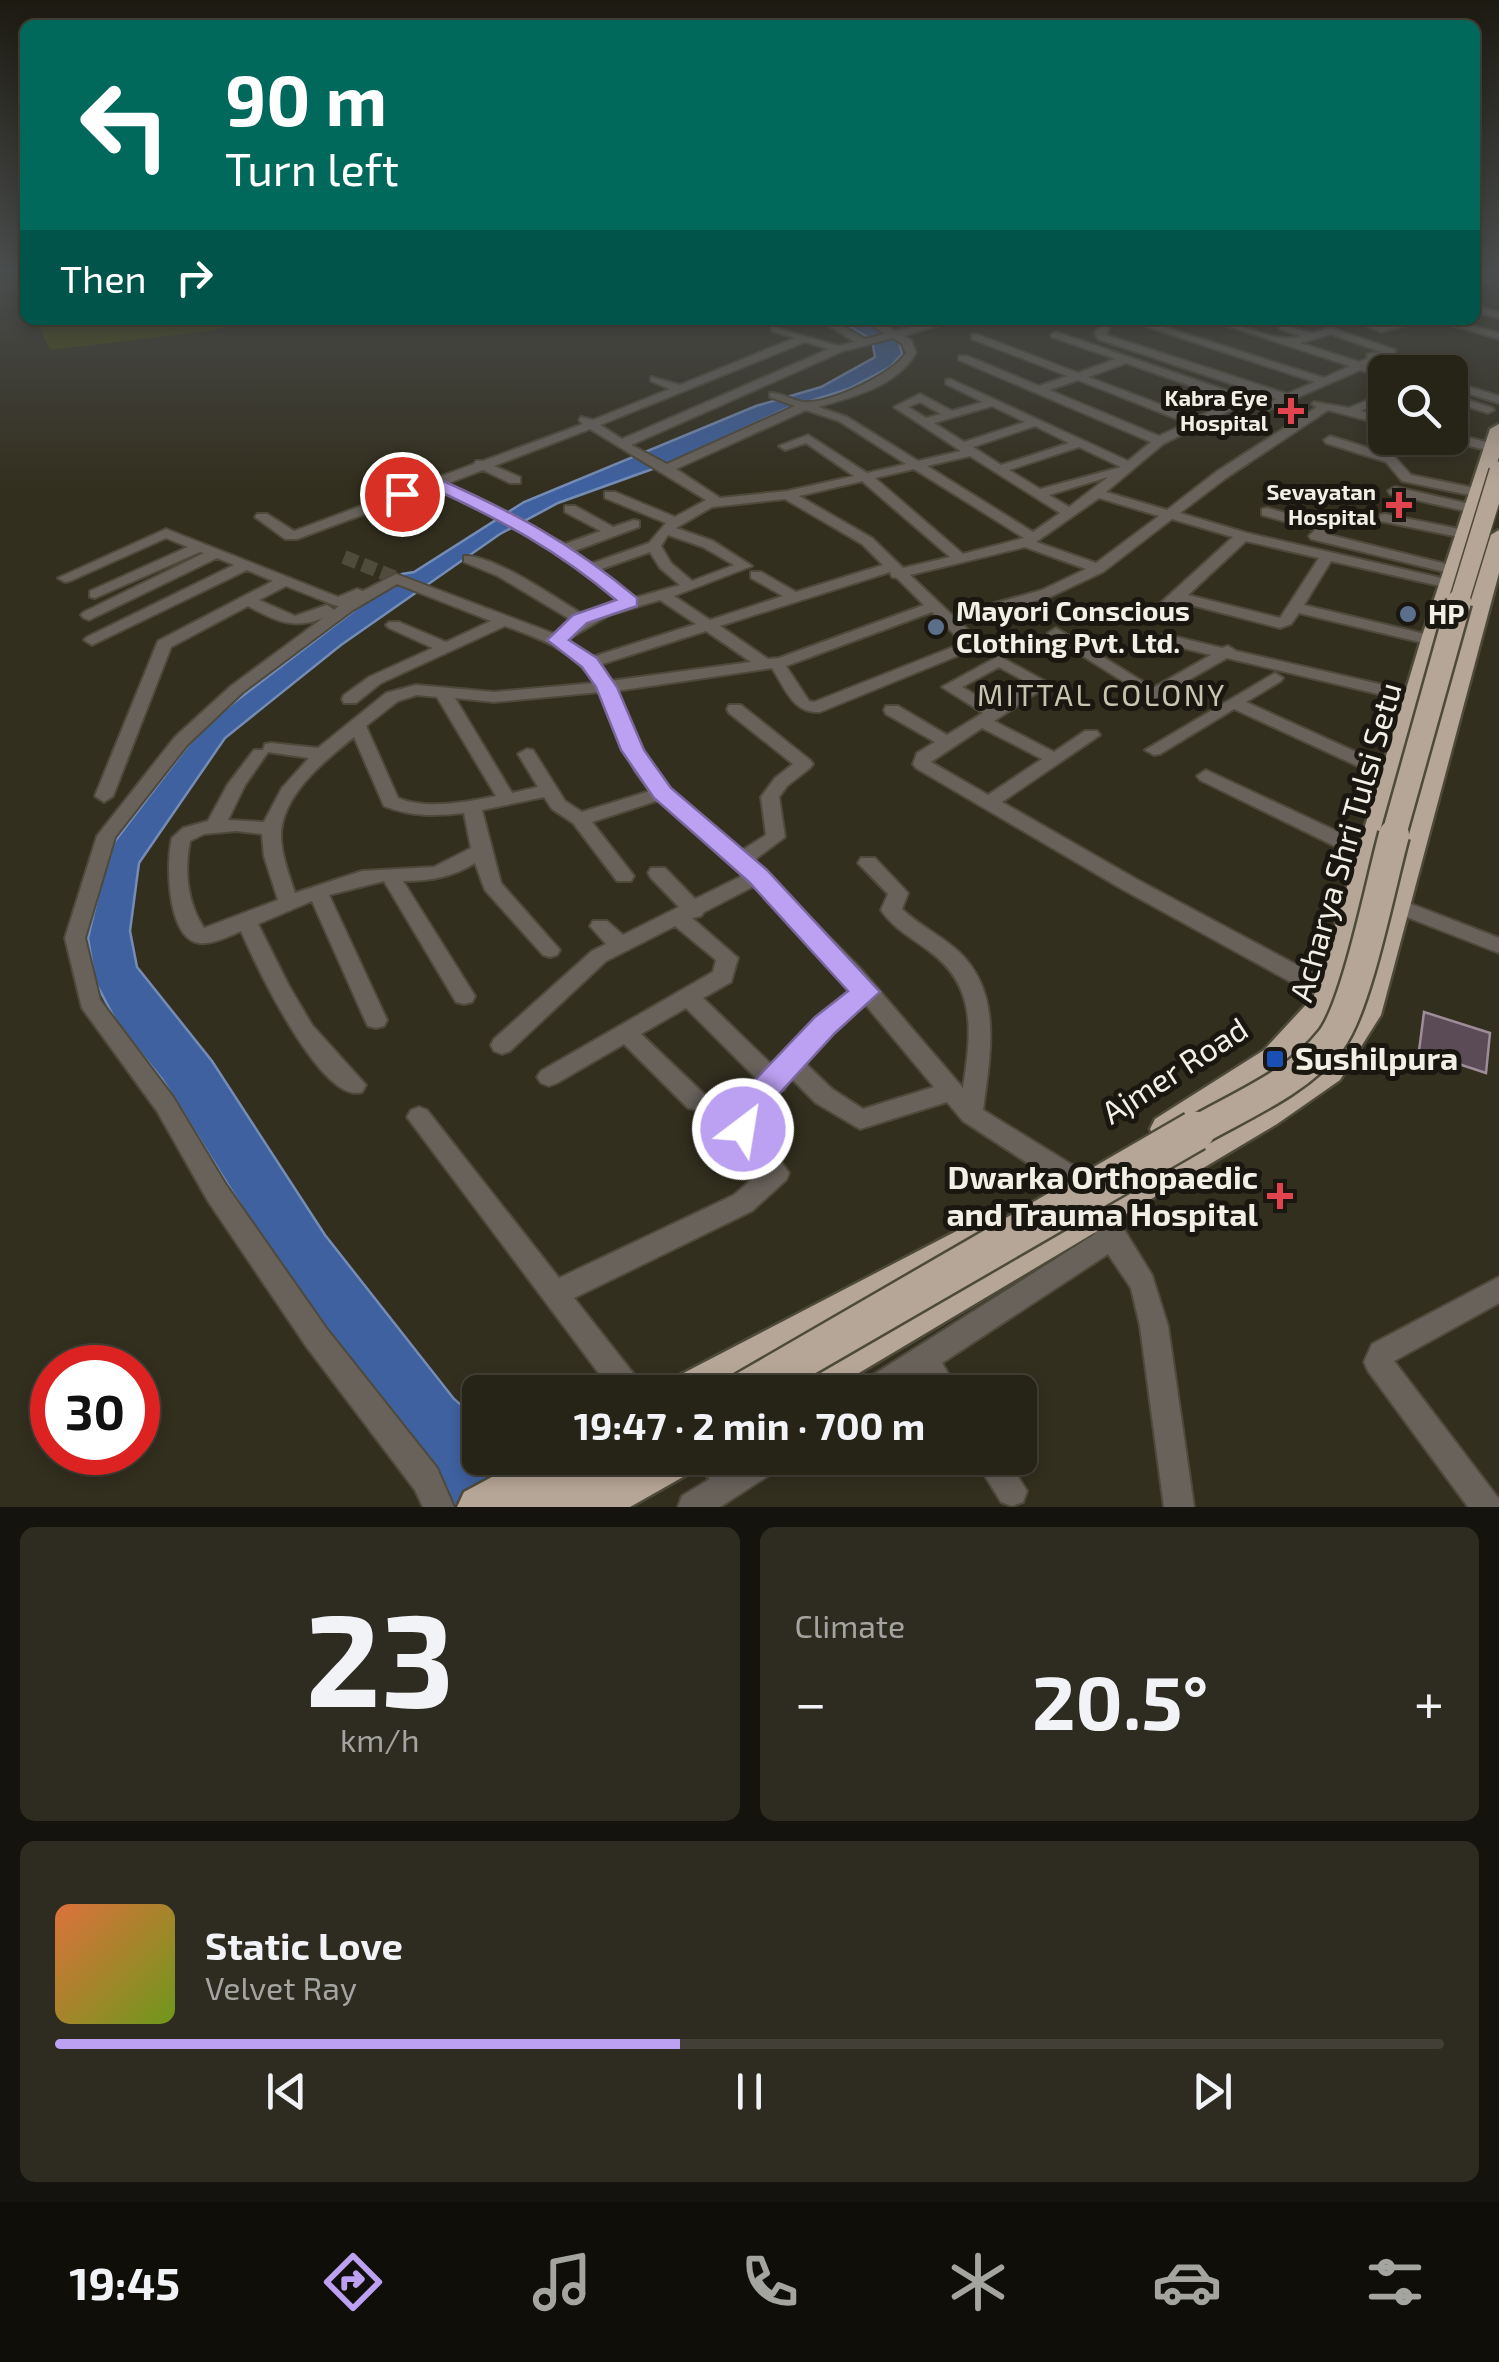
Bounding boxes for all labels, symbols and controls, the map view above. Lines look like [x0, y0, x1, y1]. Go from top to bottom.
text: 90 m [225, 56, 387, 140]
icon: left [60, 60, 190, 190]
text: Turn left [225, 141, 399, 195]
icon: right [167, 250, 222, 305]
text: Then [60, 255, 147, 301]
map controls [1368, 355, 1468, 455]
button: search [1368, 355, 1468, 455]
place label: Kabra Eye Hospital [1164, 384, 1269, 435]
marker: Kabra Eye Hospital [1278, 398, 1304, 424]
pin [360, 452, 445, 537]
icon: arrive [375, 467, 430, 522]
place label: Sevayatan Hospital [1266, 478, 1377, 529]
marker: Sevayatan Hospital [1386, 492, 1412, 518]
place label: Mayori Conscious Clothing Pvt. Ltd. [956, 593, 1190, 659]
place label: HP [1428, 596, 1465, 630]
marker: HP [1397, 603, 1419, 625]
marker: Mayori Conscious Clothing Pvt. Ltd. [925, 616, 947, 638]
district label: MITTAL COLONY [977, 676, 1227, 712]
street label: Acharya Shri Tulsi Setu [1280, 678, 1408, 1005]
street label: Ajmer Road [1094, 1008, 1254, 1131]
place label: Sushilpura [1295, 1038, 1458, 1076]
marker: Sushilpura [1264, 1048, 1286, 1070]
position arrow [691, 1077, 795, 1181]
place label: Dwarka Orthopaedic and Trauma Hospital [946, 1157, 1258, 1232]
marker: Dwarka Orthopaedic and Trauma Hospital [1267, 1183, 1293, 1209]
speed limit sign: 30 [30, 1345, 160, 1475]
text: 19:47 · 2 min · 700 m [574, 1402, 925, 1448]
text: 23 [305, 1577, 454, 1733]
text: Climate [795, 1606, 905, 1644]
text: 20.5° [1032, 1655, 1208, 1745]
text: − [795, 1668, 827, 1734]
text: + [1414, 1668, 1444, 1734]
text: km/h [340, 1720, 419, 1758]
text: Static Love [205, 1922, 403, 1968]
text: Velvet Ray [205, 1968, 357, 2006]
icon: previous [259, 2064, 314, 2119]
icon: pause [722, 2064, 777, 2119]
icon: next [1185, 2064, 1240, 2119]
icon: directions [318, 2247, 388, 2317]
icon: music [527, 2247, 597, 2317]
icon: phone [735, 2247, 805, 2317]
icon: climate [943, 2247, 1013, 2317]
icon: car [1152, 2247, 1222, 2317]
icon: filters [1360, 2247, 1430, 2317]
text: 19:45 [69, 2255, 180, 2309]

